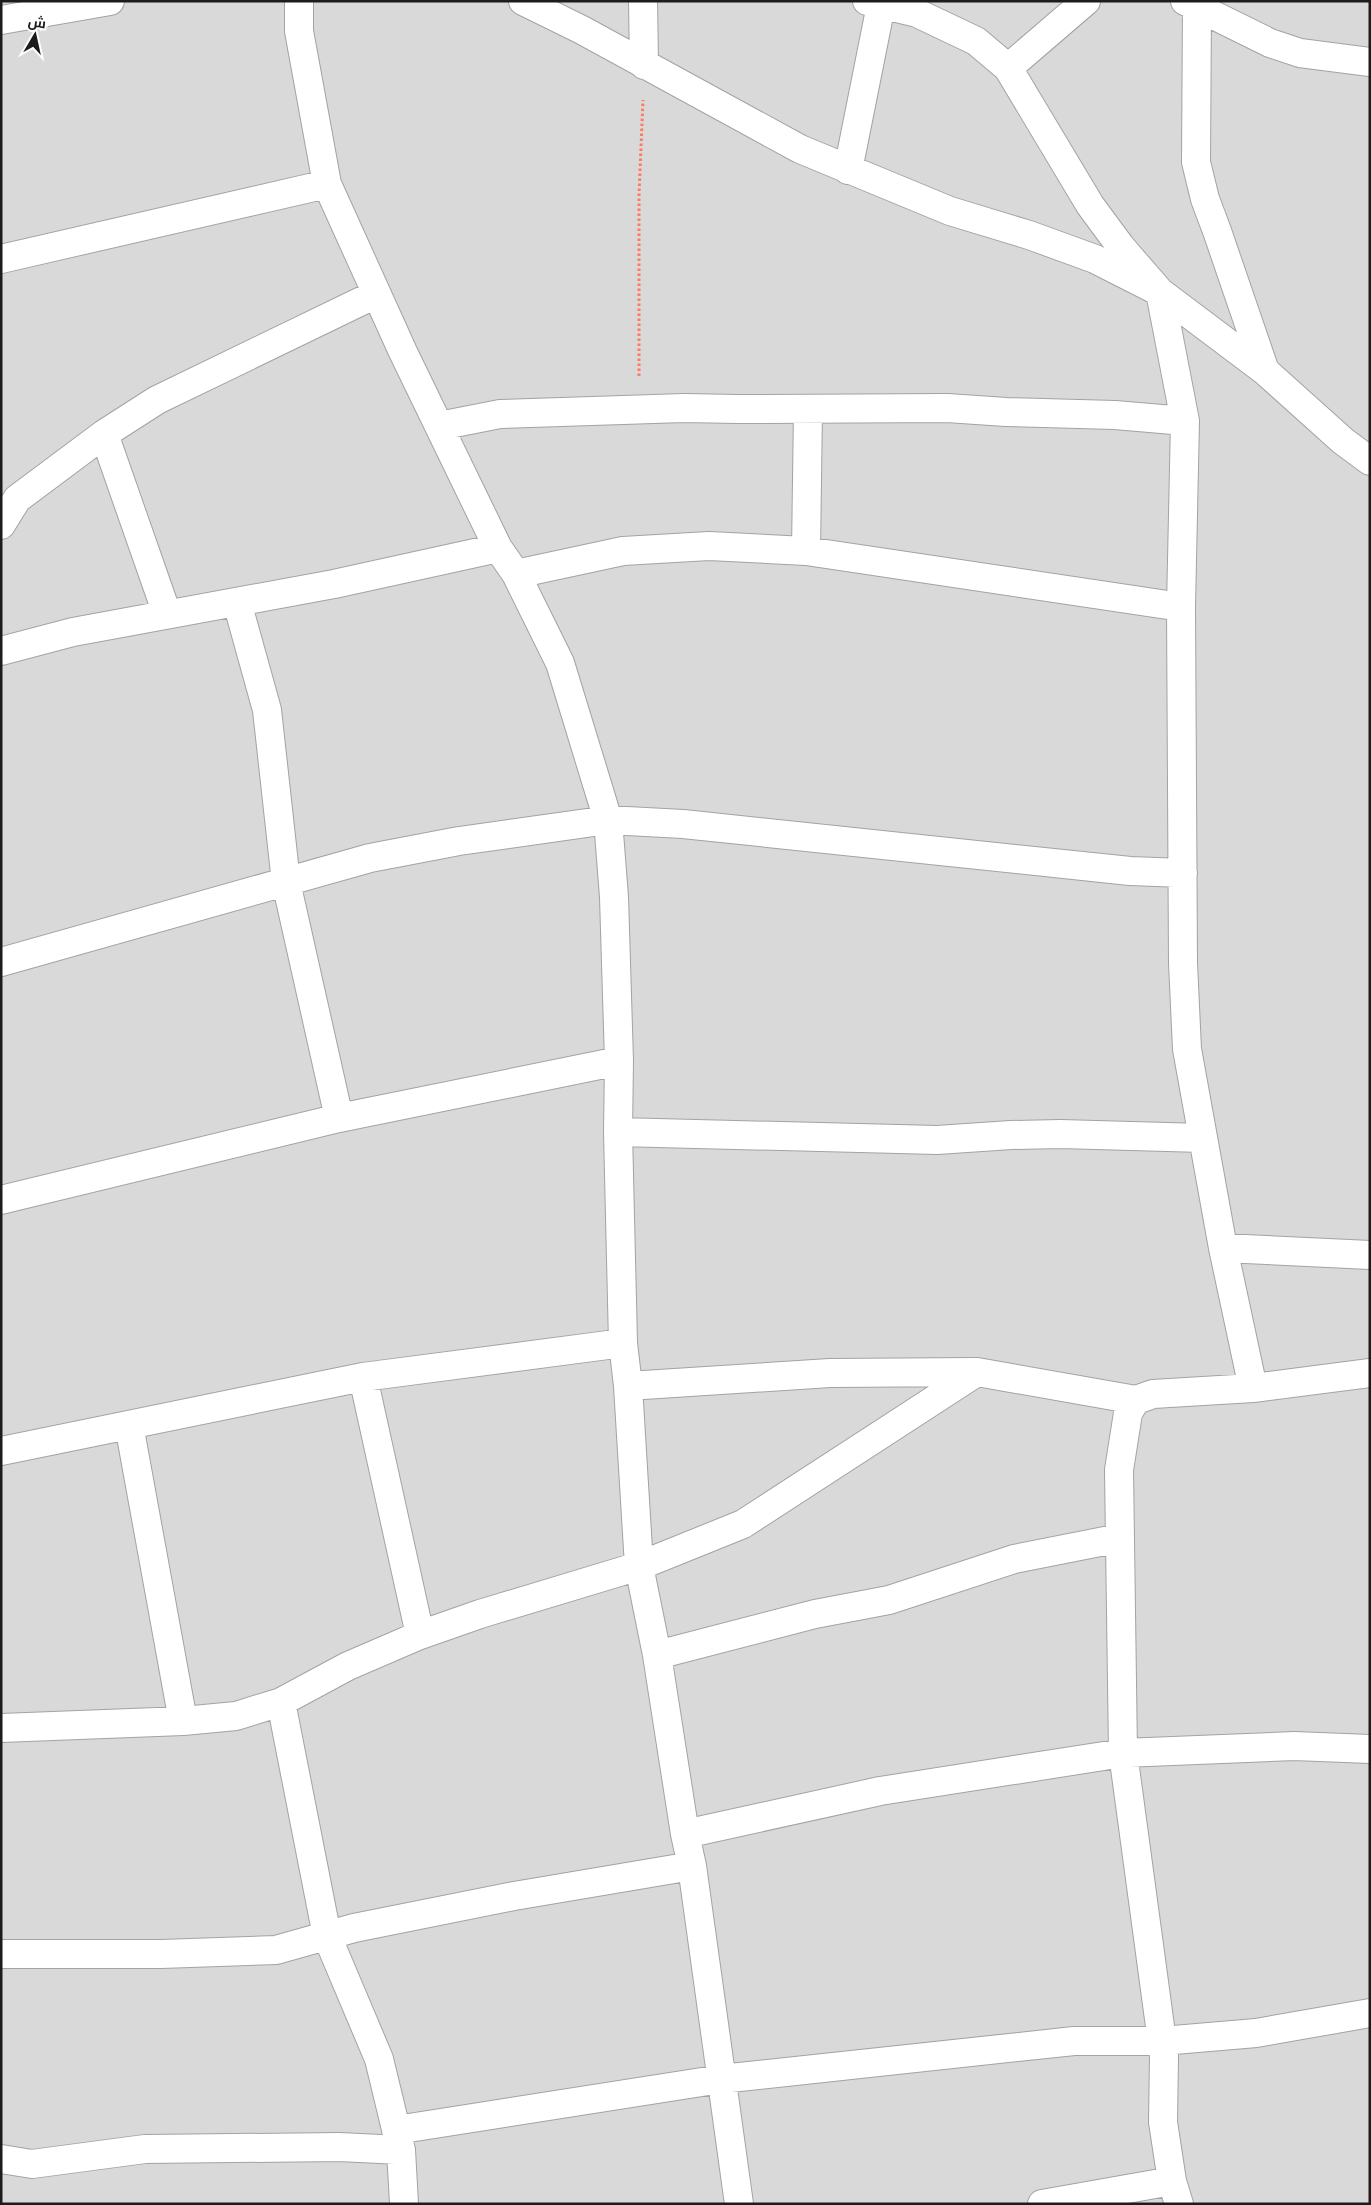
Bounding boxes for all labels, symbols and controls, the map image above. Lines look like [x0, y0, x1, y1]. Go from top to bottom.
north arrow [10, 10, 60, 60]
text: ش [27, 12, 47, 32]

